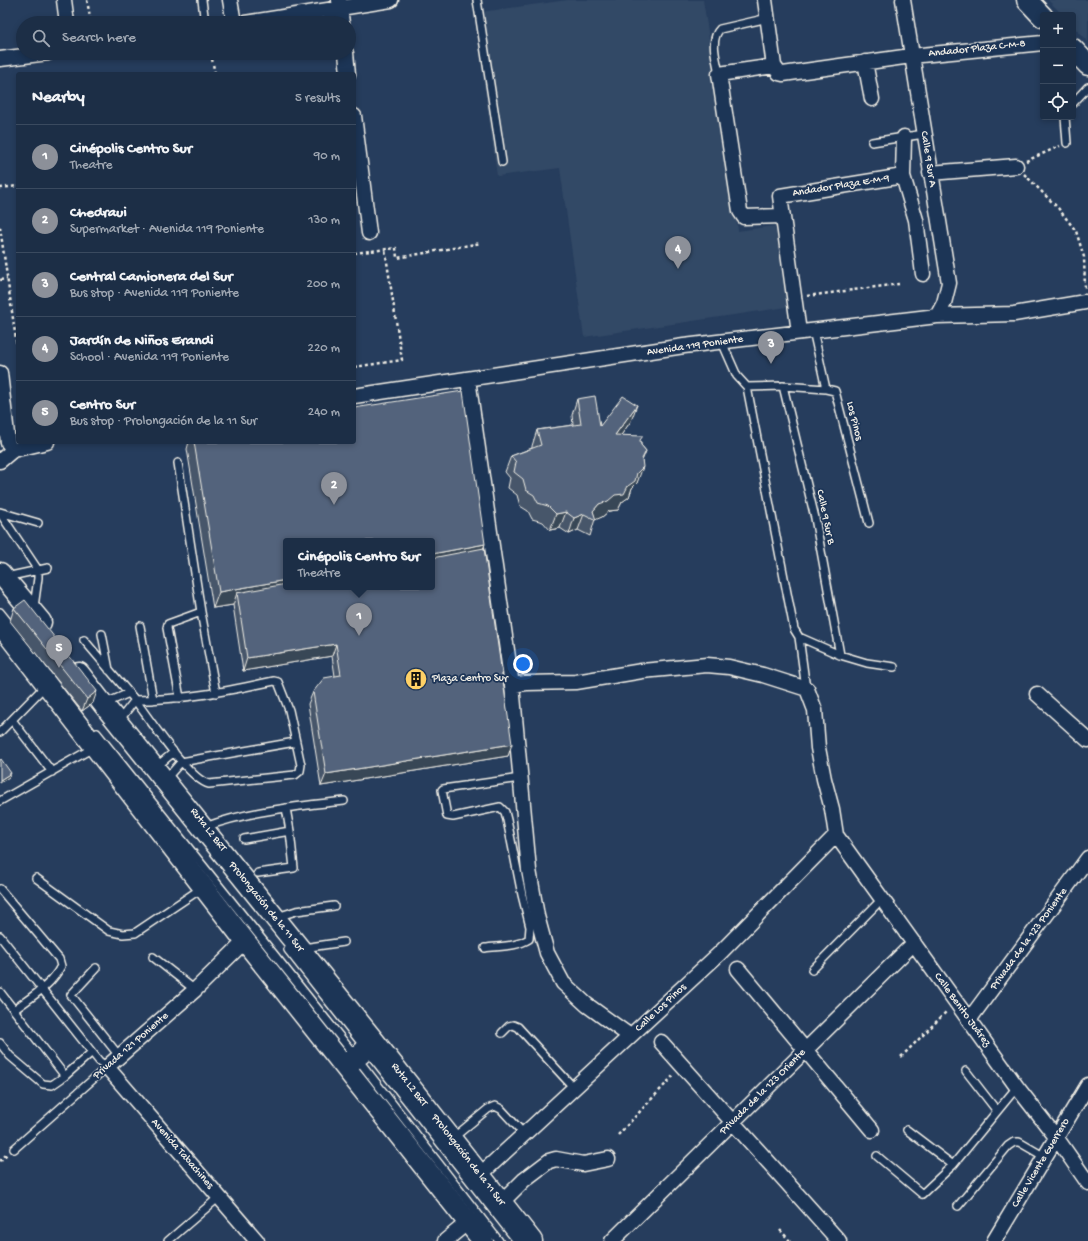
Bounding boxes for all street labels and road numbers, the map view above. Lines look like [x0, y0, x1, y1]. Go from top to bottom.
street label: Andador Plaza C-M-8 [928, 38, 1026, 60]
street label: Calle 9 Sur A [918, 130, 938, 188]
street label: Andador Plaza E-M-9 [792, 172, 891, 200]
street label: Avenida 119 Poniente [646, 333, 744, 359]
street label: Los Pinos [843, 400, 865, 443]
street label: Calle 9 Sur B [813, 489, 837, 546]
street label: Ruta L2 BRT [187, 806, 229, 855]
street label: Prolongación de la 11 Sur [225, 859, 307, 955]
street label: Privada de la 123 Poniente [987, 885, 1070, 993]
street label: Calle Benito Juárez [931, 971, 994, 1050]
street label: Calle Los Pinos [633, 981, 690, 1035]
street label: Privada 121 Poniente [90, 1010, 171, 1083]
street label: Privada de la 123 Oriente [717, 1046, 809, 1138]
street label: Ruta L2 BRT [388, 1061, 430, 1110]
street label: Prolongación de la 11 Sur [428, 1111, 508, 1209]
street label: Avenida Tabachines [148, 1116, 216, 1192]
street label: Calle Vicente Guerrero [1010, 1116, 1073, 1210]

